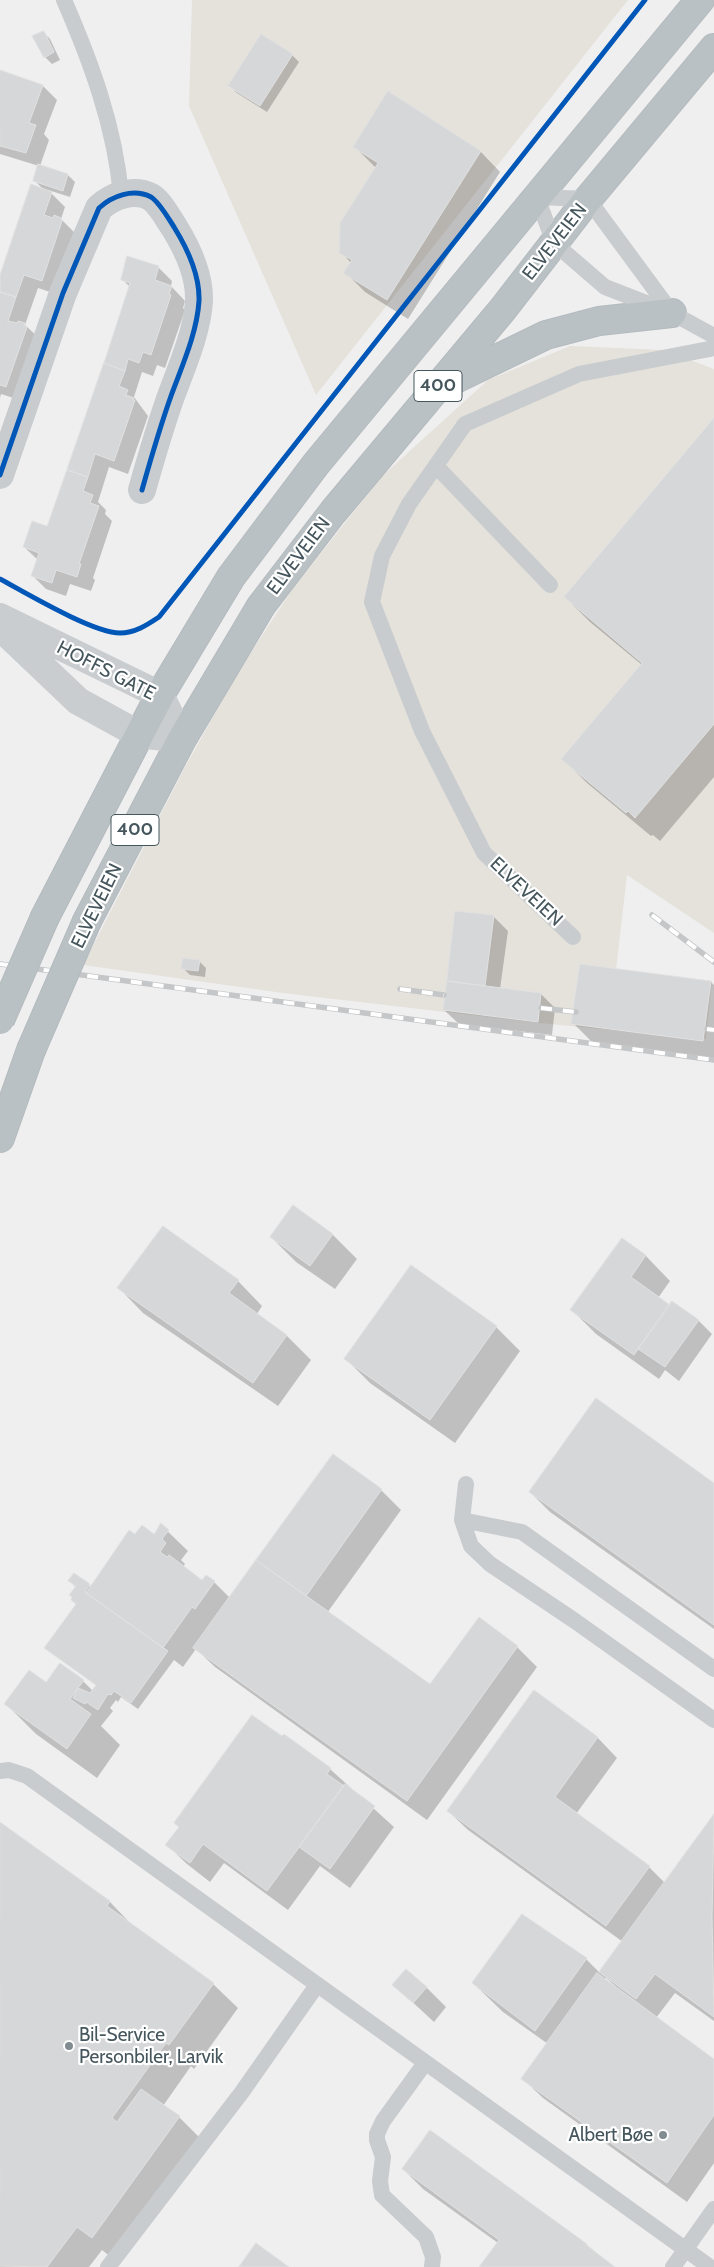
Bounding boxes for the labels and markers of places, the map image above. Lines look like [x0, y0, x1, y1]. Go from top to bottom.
place label: Bil-Service Personbiler, Larvik [79, 2024, 223, 2068]
marker: Bil-Service Personbiler, Larvik [63, 2040, 75, 2052]
place label: Albert Bøe [568, 2124, 653, 2146]
marker: Albert Bøe [657, 2129, 669, 2141]

